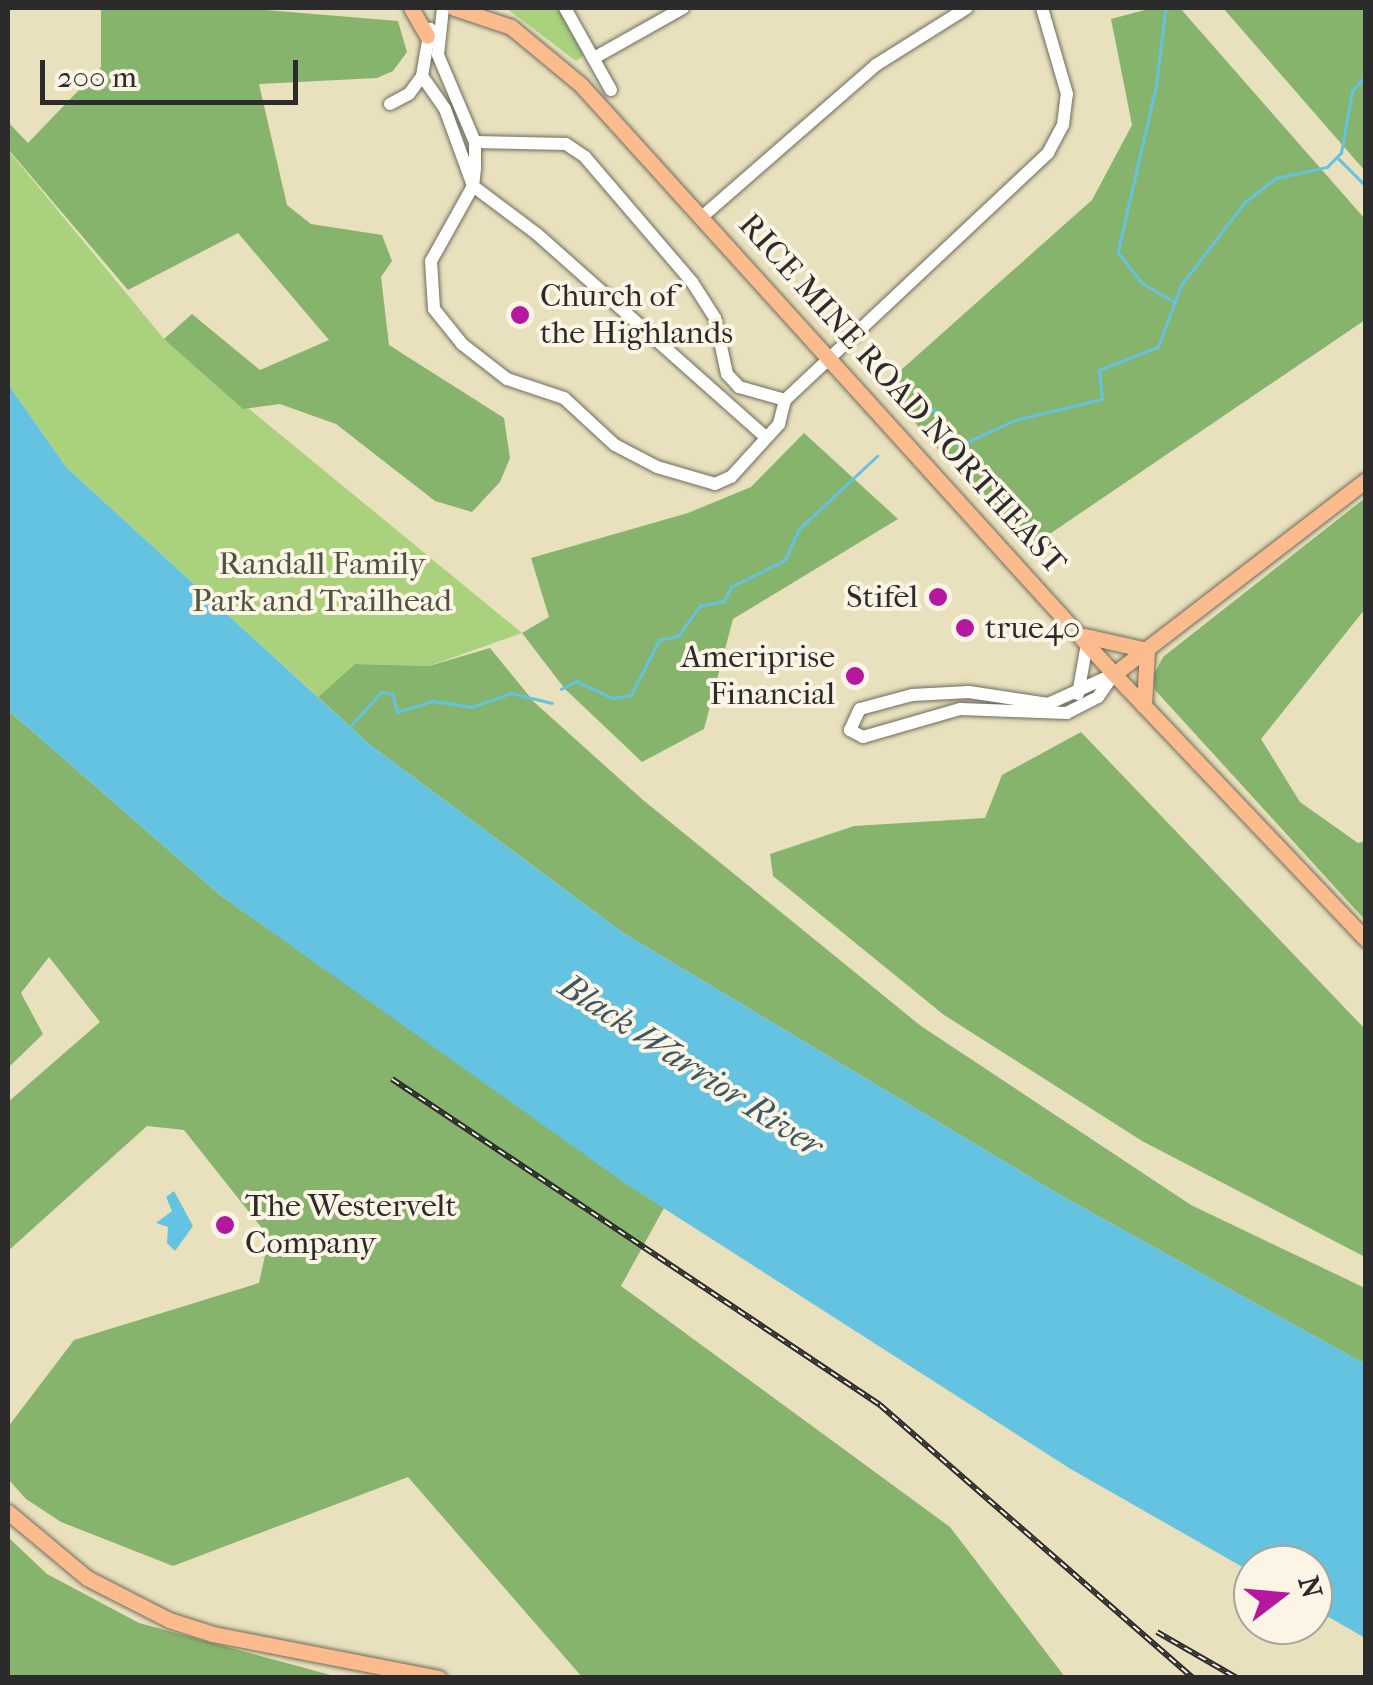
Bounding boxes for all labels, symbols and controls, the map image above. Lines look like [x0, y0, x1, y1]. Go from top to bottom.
scale bar [45, 40, 302, 102]
text: 200 m [57, 60, 137, 95]
street label: RICE MINE ROAD NORTHEAST [730, 206, 1074, 582]
place label: Church of the Highlands [540, 278, 733, 353]
marker: Church of the Highlands [509, 304, 531, 326]
park label: Randall Family Park and Trailhead [192, 546, 452, 621]
place label: Stifel [846, 578, 918, 616]
marker: Stifel [927, 586, 949, 608]
place label: true40 [985, 609, 1080, 647]
marker: true40 [954, 617, 976, 639]
place label: Ameriprise Financial [681, 639, 835, 714]
marker: Ameriprise Financial [844, 665, 866, 687]
water label: Black Warrior River [551, 965, 831, 1167]
place label: The Westervelt Company [245, 1188, 457, 1263]
marker: The Westervelt Company [214, 1214, 236, 1236]
north arrow [1233, 1545, 1333, 1645]
text: N [1292, 1572, 1329, 1602]

